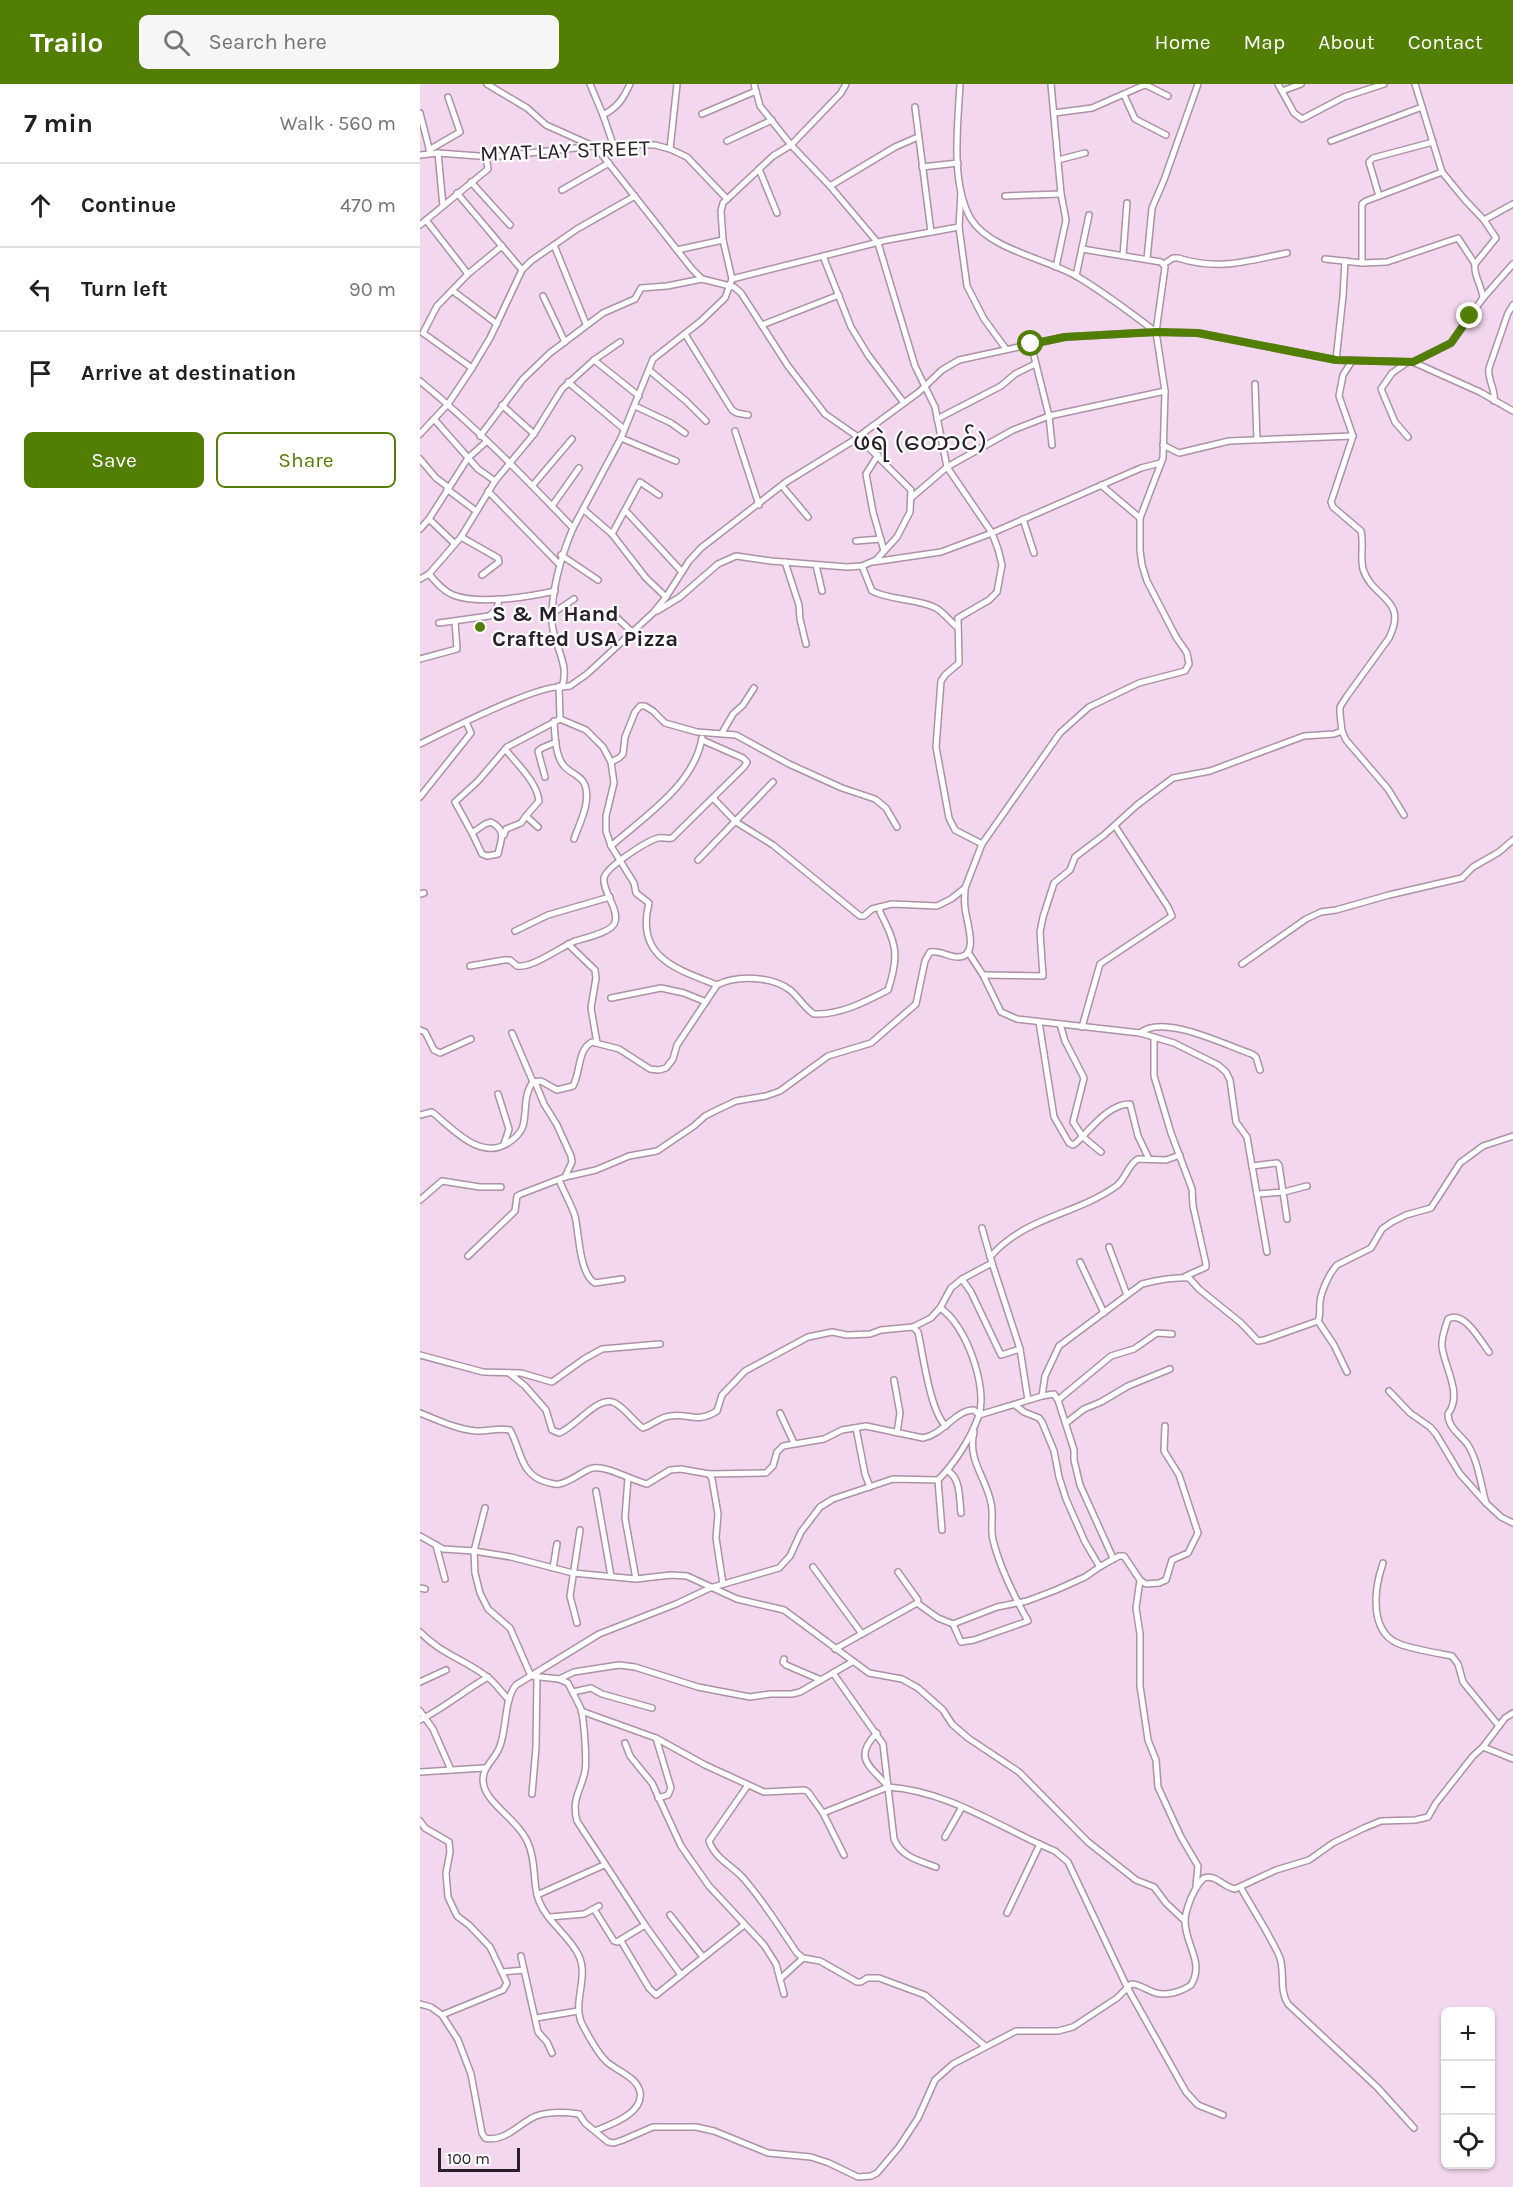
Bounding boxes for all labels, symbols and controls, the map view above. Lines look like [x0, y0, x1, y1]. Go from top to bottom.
search box [139, 15, 559, 69]
text: Trailo [30, 26, 103, 59]
icon: search [160, 26, 193, 59]
text: Search here [208, 29, 327, 55]
text: Home [1155, 30, 1211, 54]
text: Map [1244, 30, 1285, 54]
text: About [1318, 30, 1375, 54]
text: Contact [1408, 30, 1483, 54]
text: 7 min [24, 108, 93, 139]
text: Walk · 560 m [280, 112, 396, 135]
street label: MYAT LAY STREET [479, 135, 651, 167]
icon: ahead [24, 189, 57, 222]
text: Continue [81, 192, 176, 218]
text: 470 m [340, 194, 396, 217]
icon: left [24, 273, 57, 306]
text: Turn left [81, 276, 168, 302]
text: 90 m [349, 278, 396, 301]
route end [1456, 302, 1482, 328]
route start [1017, 330, 1043, 356]
icon: arrive [24, 357, 57, 390]
text: Arrive at destination [81, 360, 296, 386]
district label: ဖရဲ (တောင်) [853, 424, 987, 462]
button: Save [24, 432, 204, 488]
button: Share [216, 432, 396, 488]
place label: S & M Hand Crafted USA Pizza [492, 601, 678, 652]
marker: S & M Hand Crafted USA Pizza [473, 620, 487, 634]
map controls [1441, 2007, 1495, 2169]
button: + [1441, 2007, 1495, 2061]
button: − [1441, 2061, 1495, 2115]
button: locate [1441, 2115, 1495, 2169]
scale bar [438, 2145, 520, 2172]
text: 100 m [447, 2149, 490, 2168]

